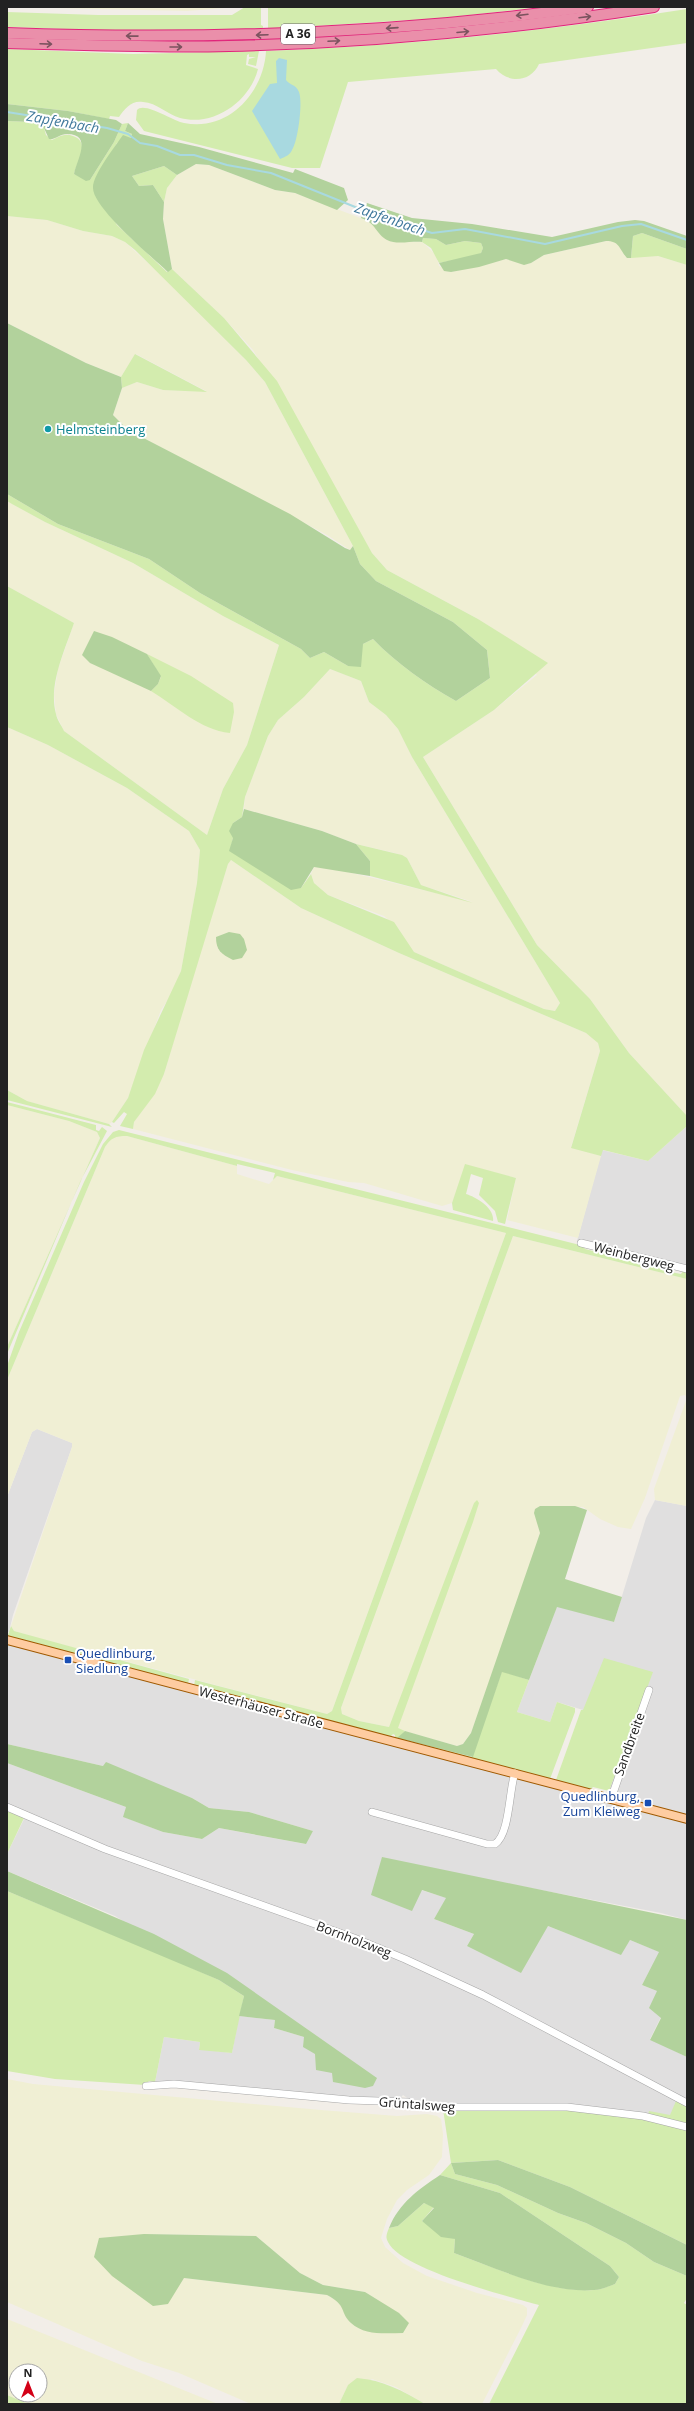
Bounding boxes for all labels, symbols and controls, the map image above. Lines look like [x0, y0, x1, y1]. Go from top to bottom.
one-way arrow [516, 12, 529, 19]
one-way arrow [578, 13, 591, 21]
road number: A 36 [281, 24, 315, 44]
one-way arrow [386, 25, 399, 32]
one-way arrow [456, 28, 469, 35]
one-way arrow [126, 32, 139, 40]
one-way arrow [256, 32, 269, 39]
one-way arrow [327, 38, 340, 45]
one-way arrow [39, 40, 52, 48]
one-way arrow [169, 43, 182, 51]
water label: Zapfenbach [24, 106, 101, 137]
water label: Zapfenbach [351, 197, 428, 239]
place label: Helmsteinberg [56, 420, 145, 438]
marker: Helmsteinberg [43, 424, 53, 434]
street label: Weinbergweg [592, 1237, 676, 1275]
place label: Quedlinburg, Siedlung [76, 1644, 156, 1677]
marker: Quedlinburg, Siedlung [63, 1655, 73, 1665]
street label: Westerhäuser Straße [197, 1682, 325, 1732]
street label: Sandbreite [609, 1710, 649, 1778]
place label: Quedlinburg, Zum Kleiweg [560, 1787, 640, 1820]
marker: Quedlinburg, Zum Kleiweg [643, 1798, 653, 1808]
street label: Bornholzweg [314, 1916, 394, 1962]
street label: Grüntalsweg [378, 2092, 456, 2116]
north arrow [8, 2363, 48, 2403]
text: N [24, 2365, 32, 2380]

